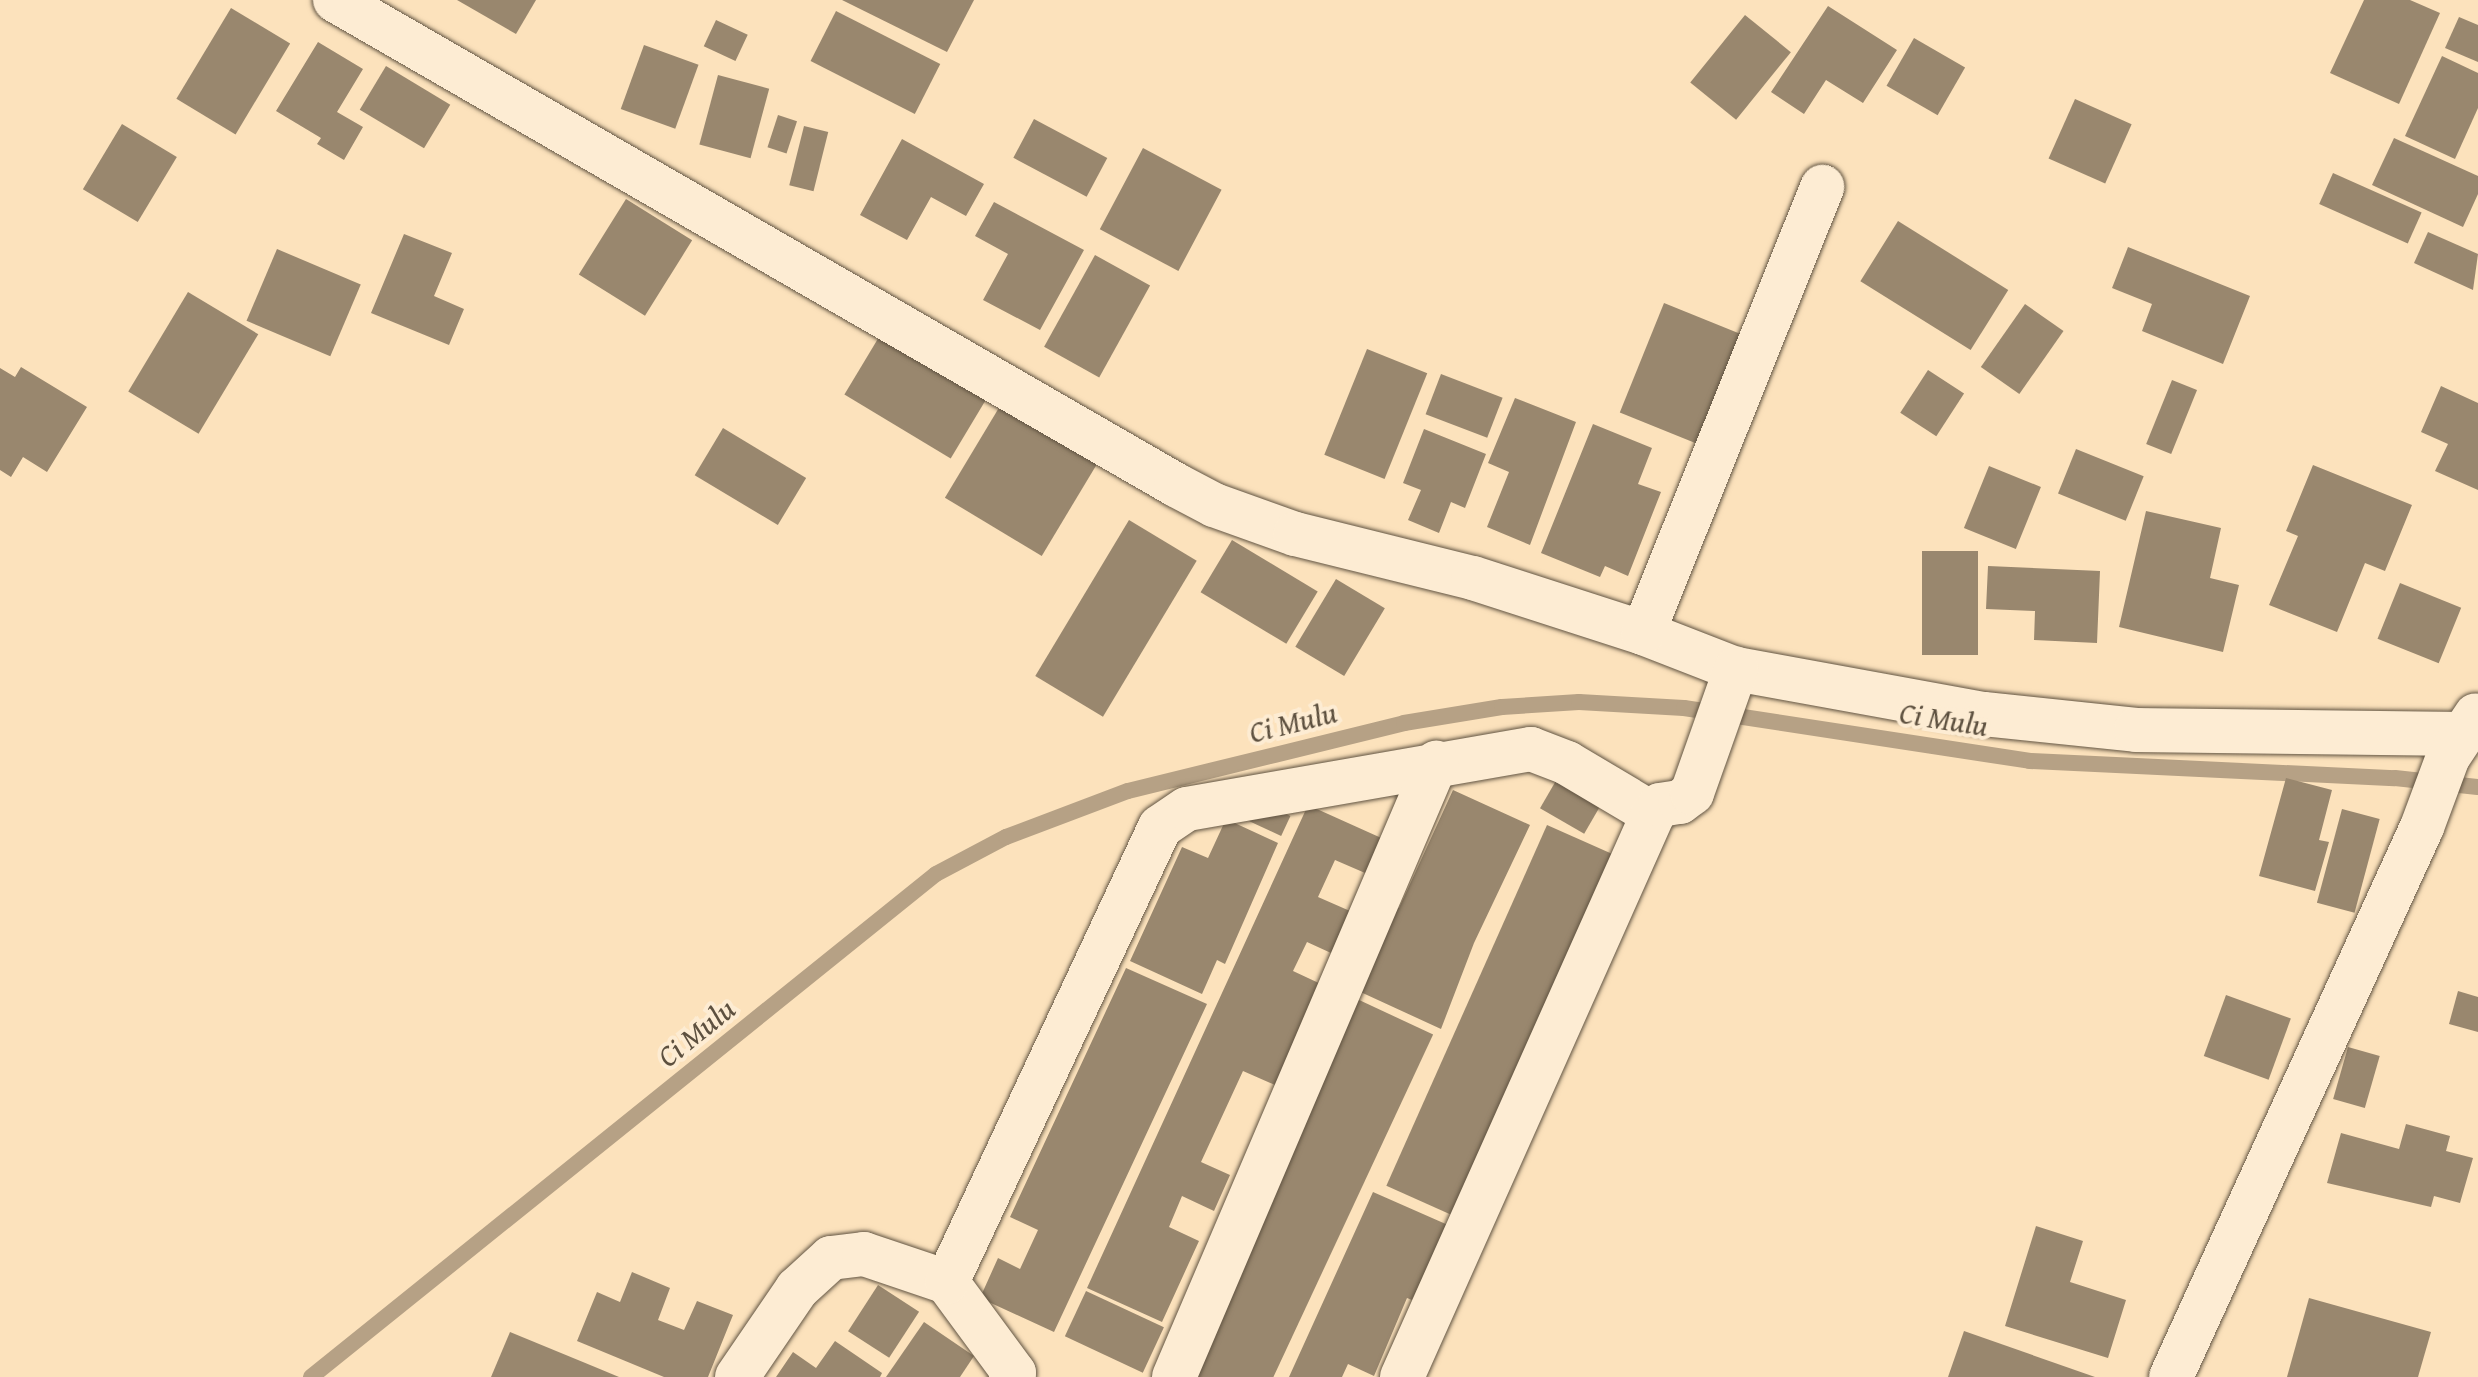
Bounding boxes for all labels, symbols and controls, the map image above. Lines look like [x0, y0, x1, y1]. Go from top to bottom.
water label: Ci Mulu [1245, 694, 1341, 750]
water label: Ci Mulu [1897, 694, 1991, 744]
water label: Ci Mulu [650, 990, 742, 1074]

